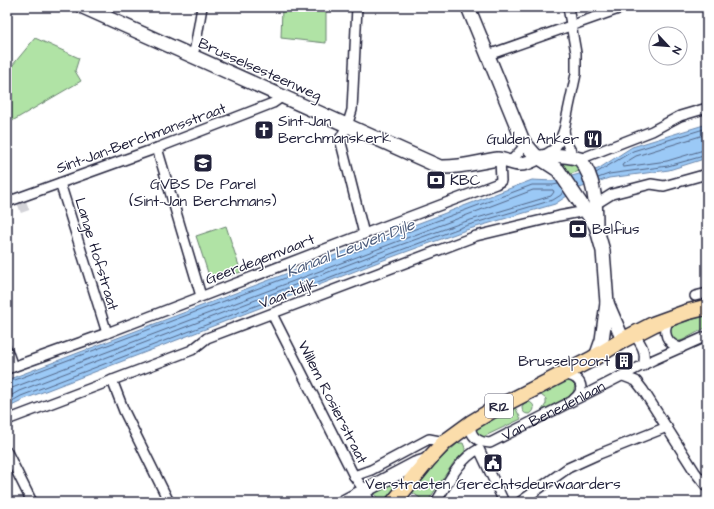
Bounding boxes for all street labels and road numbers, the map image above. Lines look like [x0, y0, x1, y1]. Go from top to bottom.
street label: Brusselsesteenweg [194, 33, 325, 107]
street label: Sint-Jan-Berchmansstraat [53, 98, 229, 179]
street label: Lange Hofstraat [68, 195, 124, 313]
street label: Geerdegemvaart [202, 229, 318, 291]
street label: Vaartdijk [256, 273, 320, 314]
street label: Willem Rosierstraat [292, 337, 373, 467]
street label: Van Benedenlaan [498, 376, 609, 446]
road number: R12 [485, 394, 513, 418]

